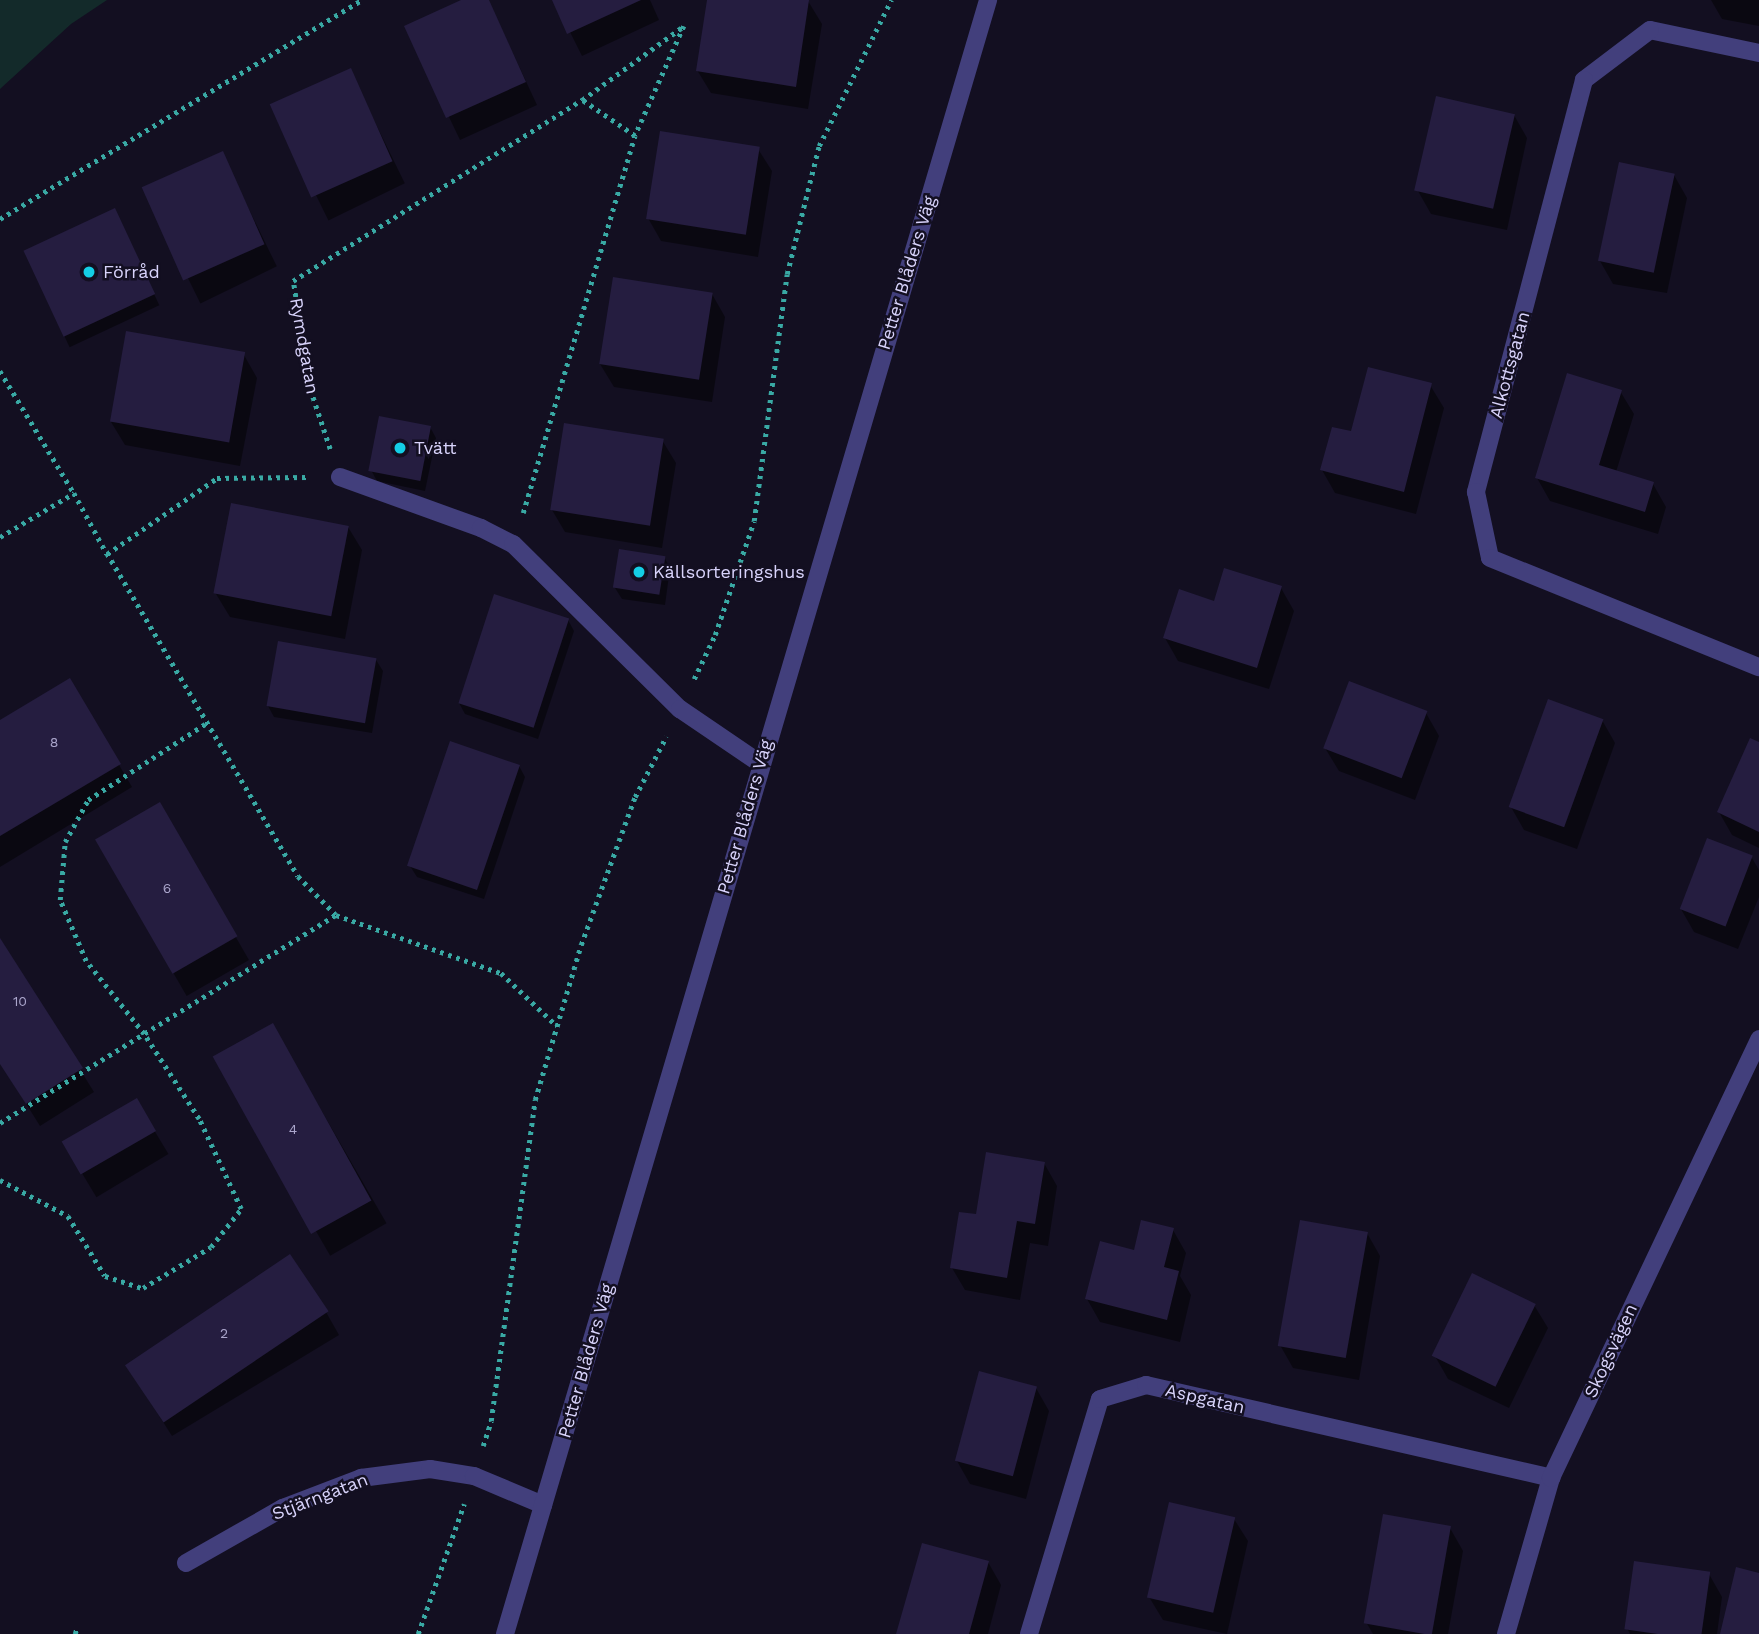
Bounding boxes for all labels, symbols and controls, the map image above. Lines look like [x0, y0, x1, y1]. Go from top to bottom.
street label: Petter Blåders Väg [873, 193, 941, 353]
place label: Förråd [103, 261, 160, 283]
marker: Förråd [81, 264, 97, 280]
street label: Rymdgatan [285, 296, 323, 396]
street label: Alkottsgatan [1485, 309, 1535, 421]
place label: Tvätt [414, 437, 457, 459]
marker: Tvätt [392, 440, 408, 456]
place label: Källsorteringshus [653, 561, 805, 583]
marker: Källsorteringshus [631, 564, 647, 580]
house number: 8 [50, 734, 58, 750]
street label: Petter Blåders Väg [712, 737, 778, 897]
house number: 6 [163, 880, 171, 896]
house number: 10 [13, 993, 27, 1009]
house number: 4 [289, 1121, 297, 1137]
street label: Petter Blåders Väg [553, 1281, 619, 1441]
street label: Skogsvägen [1580, 1300, 1642, 1402]
house number: 2 [220, 1325, 228, 1341]
street label: Aspgatan [1163, 1379, 1247, 1419]
street label: Stjärngatan [269, 1469, 371, 1525]

